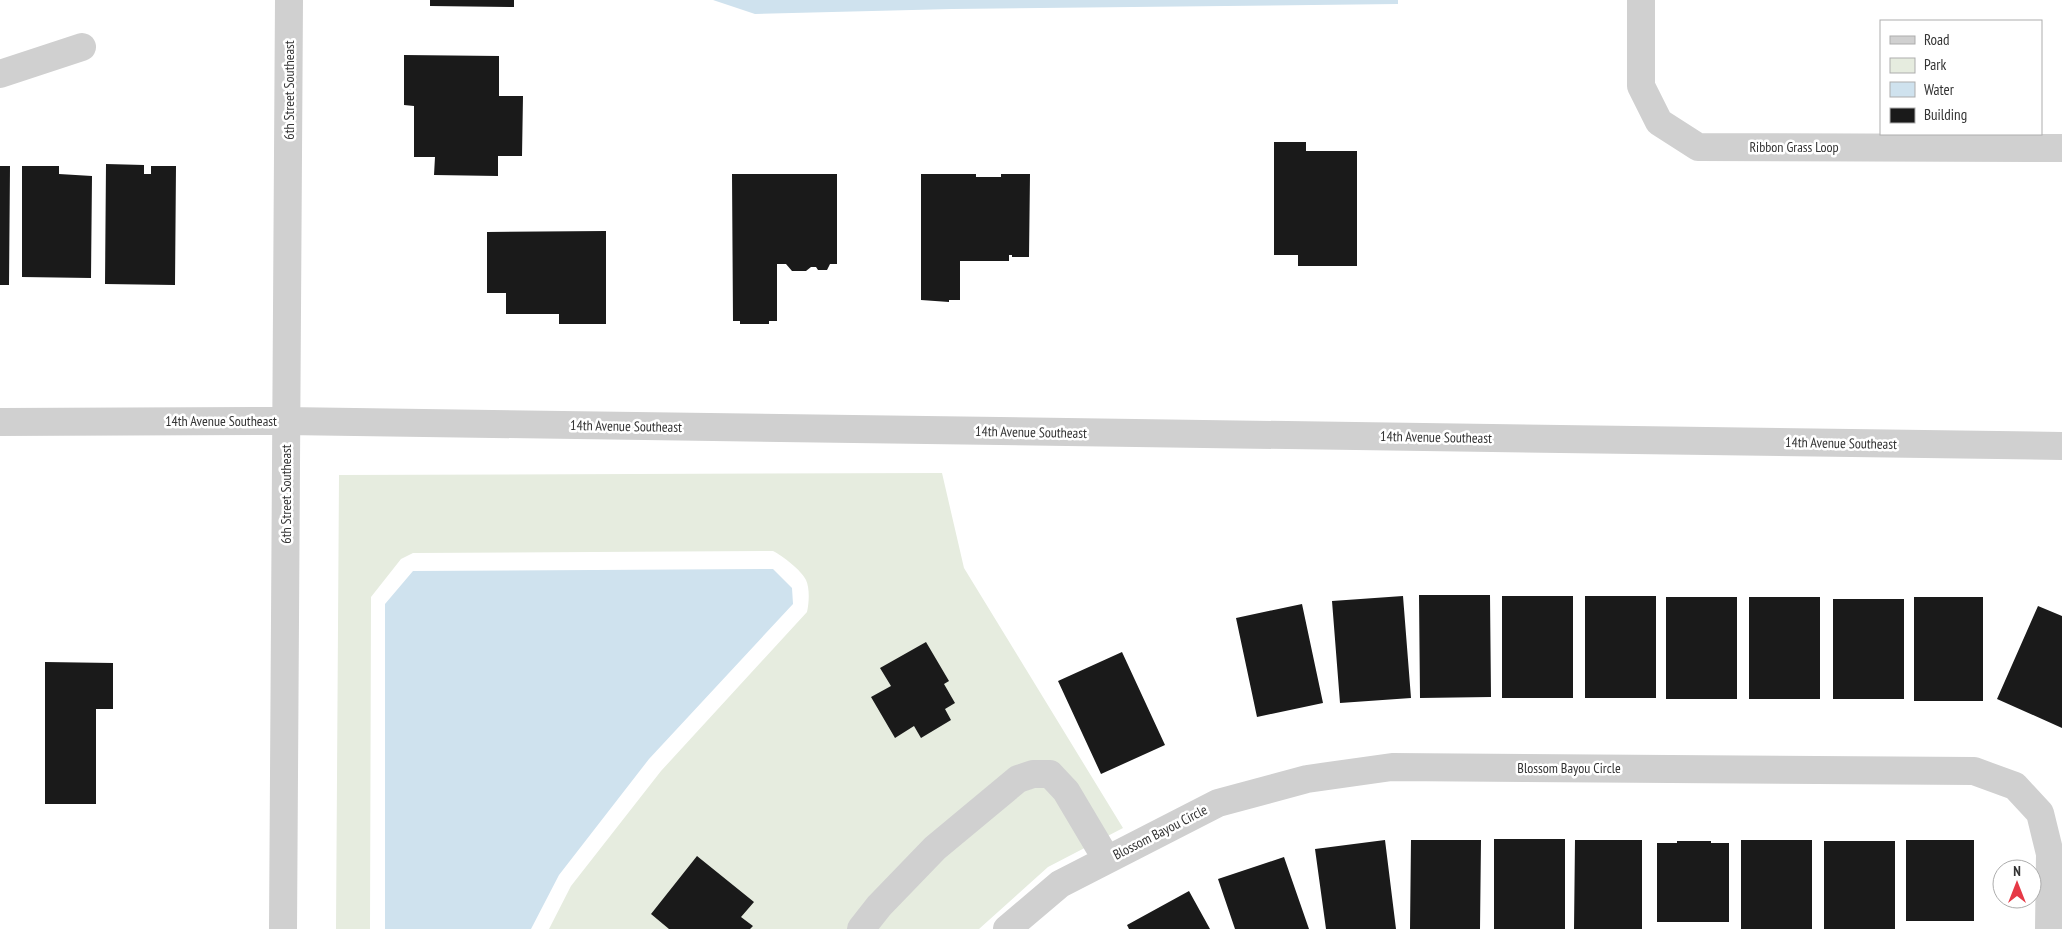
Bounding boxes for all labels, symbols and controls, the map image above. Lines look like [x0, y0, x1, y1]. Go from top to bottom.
legend [1880, 20, 2042, 135]
text: Road [1924, 30, 1950, 49]
street label: 6th Street Southeast [280, 40, 298, 140]
text: Park [1924, 55, 1946, 74]
text: Water [1924, 80, 1955, 99]
text: Building [1924, 105, 1967, 124]
street label: Ribbon Grass Loop [1749, 138, 1839, 156]
street label: 14th Avenue Southeast [165, 412, 277, 430]
street label: 14th Avenue Southeast [570, 416, 682, 436]
street label: 14th Avenue Southeast [975, 422, 1087, 442]
street label: 14th Avenue Southeast [1380, 427, 1492, 447]
street label: 14th Avenue Southeast [1785, 433, 1897, 453]
street label: 6th Street Southeast [277, 444, 295, 544]
street label: Blossom Bayou Circle [1517, 759, 1621, 777]
street label: Blossom Bayou Circle [1110, 800, 1210, 863]
north arrow [1992, 859, 2042, 909]
text: N [2013, 862, 2021, 880]

